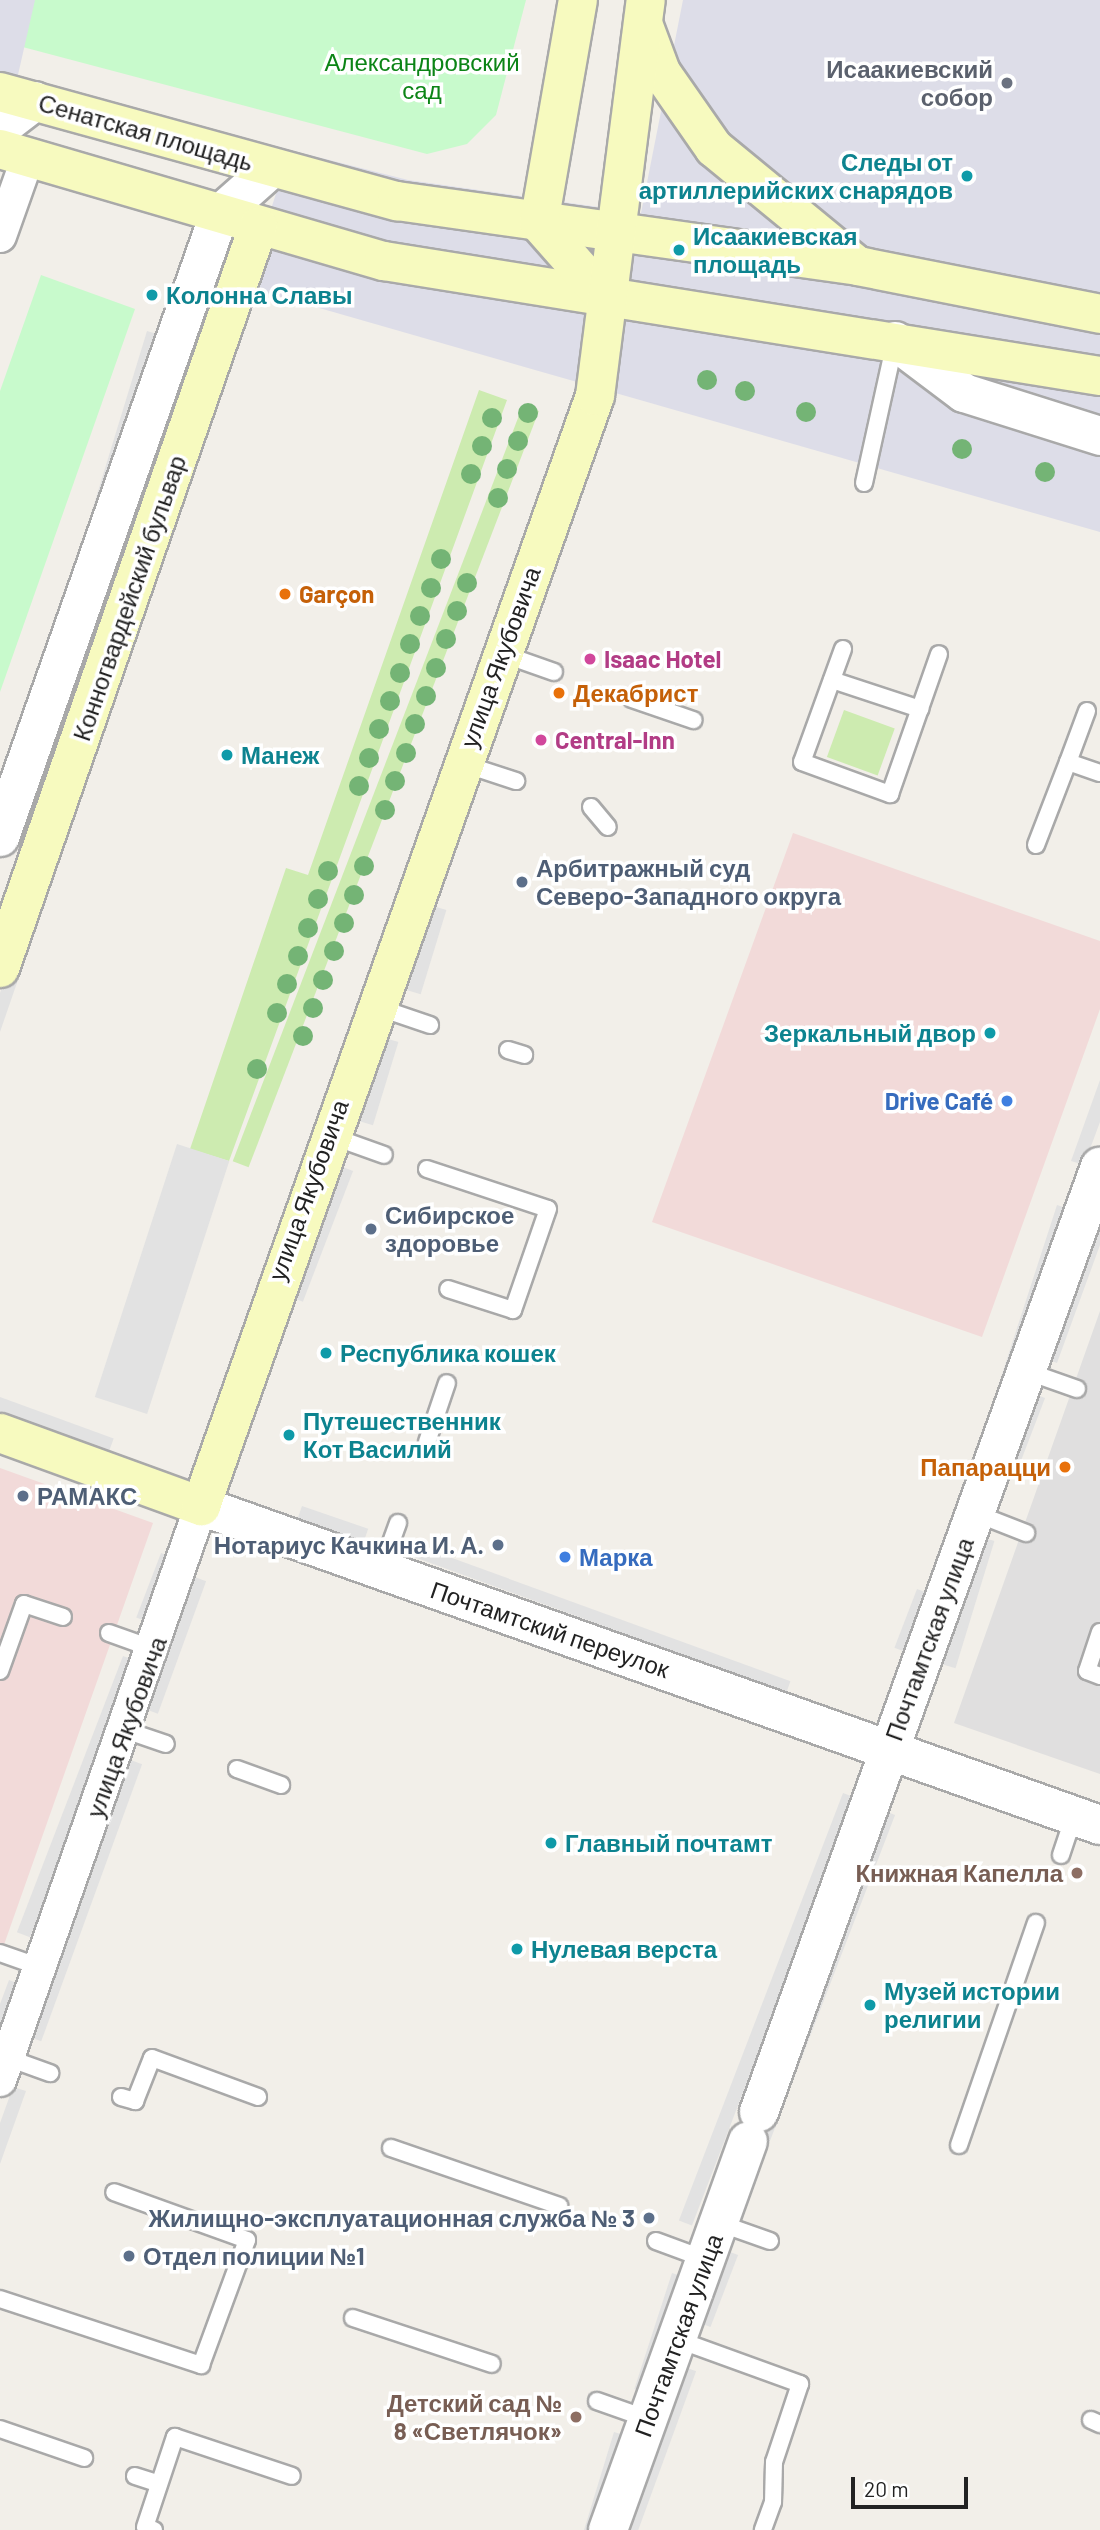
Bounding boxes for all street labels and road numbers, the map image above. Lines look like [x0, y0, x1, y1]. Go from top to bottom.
street label: Сенатская площадь [35, 88, 257, 176]
street label: Конногвардейский бульвар [67, 452, 191, 744]
street label: улица Якубовича [454, 563, 546, 751]
street label: улица Якубовича [262, 1096, 354, 1284]
street label: Почтамтская улица [879, 1534, 979, 1744]
street label: Почтамтский переулок [427, 1575, 673, 1683]
street label: улица Якубовича [80, 1633, 172, 1821]
street label: Почтамтская улица [628, 2230, 728, 2440]

